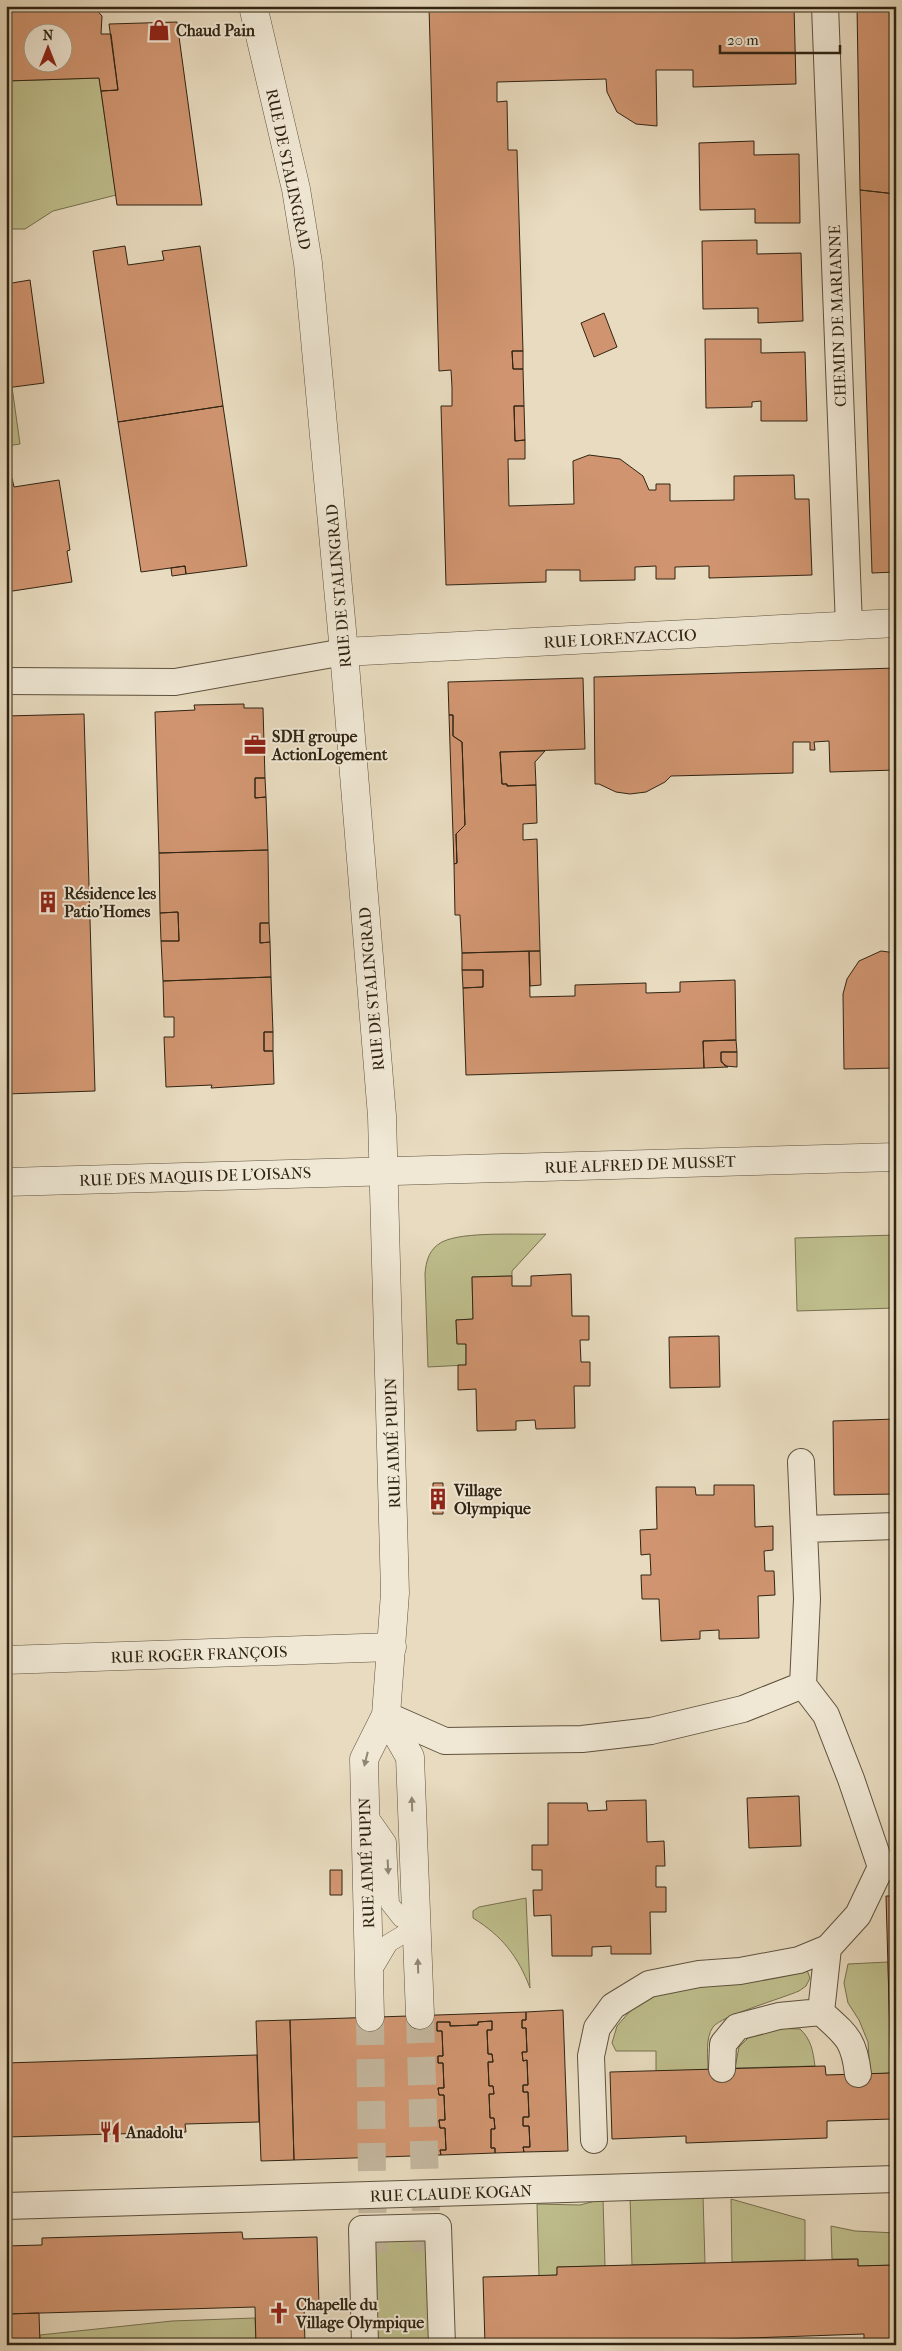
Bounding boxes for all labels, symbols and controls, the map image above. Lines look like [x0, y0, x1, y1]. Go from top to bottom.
shop icon: Chaud Pain [146, 17, 172, 43]
place label: Chaud Pain [176, 21, 256, 40]
north arrow [22, 22, 72, 72]
scale bar [720, 22, 840, 54]
text: N [43, 27, 54, 44]
text: 20 m [727, 31, 759, 49]
street label: RUE DE STALINGRAD [262, 87, 315, 251]
street label: CHEMIN DE MARIANNE [825, 224, 850, 407]
street label: RUE DE STALINGRAD [322, 503, 355, 669]
street label: RUE LORENZACCIO [543, 625, 697, 652]
place label: SDH groupe ActionLogement [271, 727, 388, 765]
office icon: SDH groupe ActionLogement [242, 732, 268, 758]
place label: Résidence les Patio'Homes [64, 884, 156, 921]
building icon: Résidence les Patio'Homes [35, 889, 61, 915]
street label: RUE DE STALINGRAD [355, 906, 388, 1072]
street label: RUE ALFRED DE MUSSET [544, 1152, 736, 1177]
street label: RUE DES MAQUIS DE L'OISANS [79, 1163, 311, 1190]
street label: RUE AIMÉ PUPIN [380, 1377, 404, 1509]
place label: Village Olympique [453, 1481, 531, 1519]
building icon: Village Olympique [425, 1486, 451, 1512]
street label: RUE ROGER FRANÇOIS [110, 1642, 288, 1668]
one-way arrow [362, 1751, 370, 1766]
one-way arrow [407, 1796, 415, 1812]
street label: RUE AIMÉ PUPIN [354, 1797, 378, 1929]
one-way arrow [384, 1859, 392, 1875]
one-way arrow [414, 1958, 422, 1974]
restaurant icon: Anadolu [97, 2119, 123, 2145]
place label: Anadolu [125, 2123, 184, 2142]
street label: RUE CLAUDE KOGAN [370, 2181, 533, 2206]
place label: Chapelle du Village Olympique [295, 2295, 424, 2333]
church icon: Chapelle du Village Olympique [266, 2300, 292, 2326]

